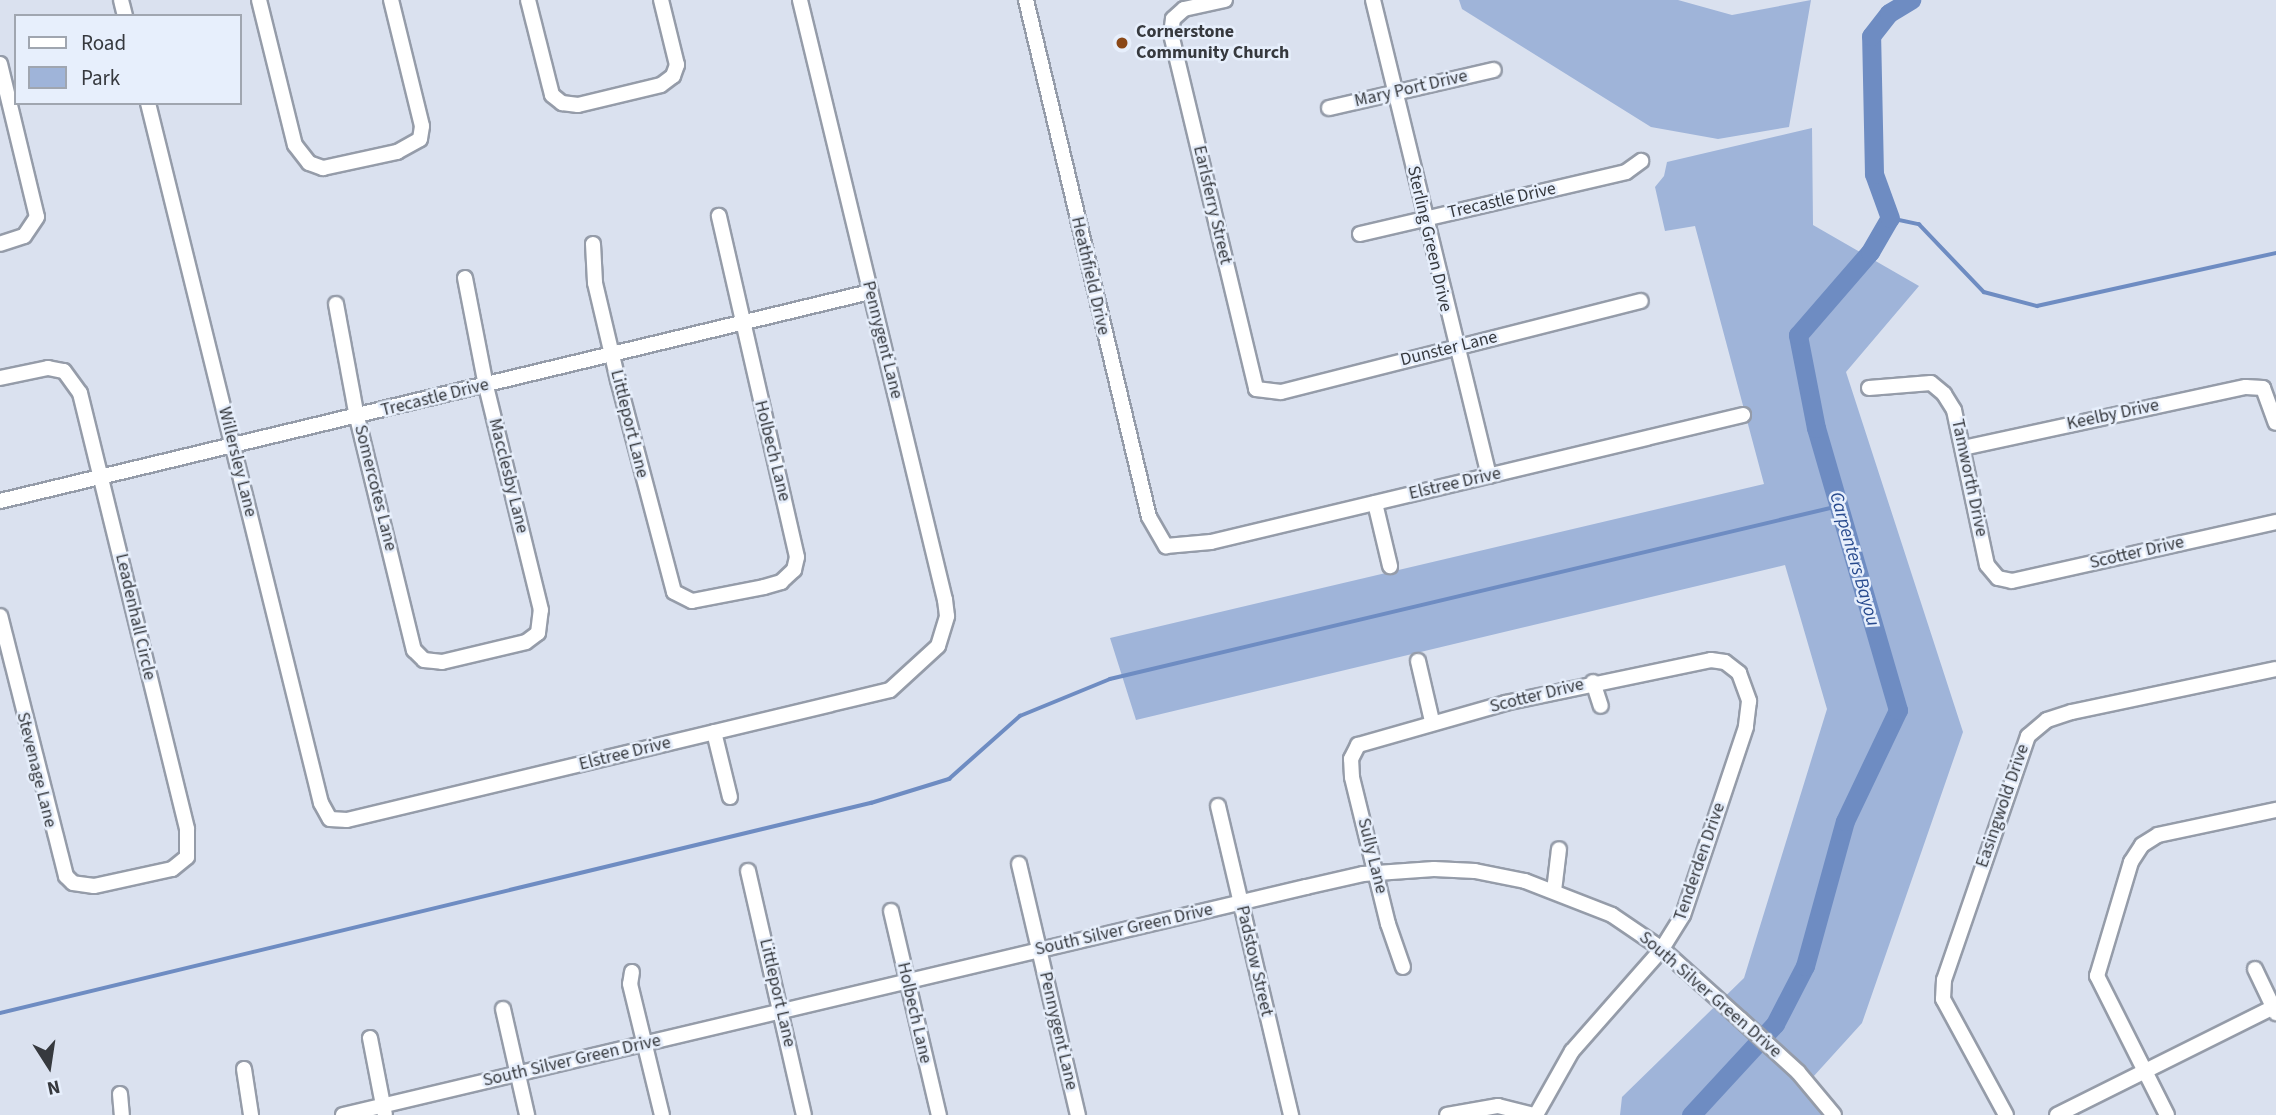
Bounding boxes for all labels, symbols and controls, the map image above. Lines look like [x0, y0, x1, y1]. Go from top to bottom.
legend [14, 14, 242, 105]
place label: Cornerstone Community Church [1136, 22, 1289, 64]
text: Road [81, 28, 126, 58]
marker: Cornerstone Community Church [1114, 35, 1130, 51]
text: Park [81, 63, 120, 93]
street label: Mary Port Drive [1352, 66, 1470, 112]
street label: Earlsferry Street [1188, 144, 1236, 266]
street label: Sterling Green Drive [1402, 164, 1456, 314]
street label: Trecastle Drive [1446, 178, 1558, 224]
street label: Heathfield Drive [1066, 215, 1114, 337]
street label: Pennygent Lane [857, 279, 907, 401]
street label: Dunster Lane [1398, 327, 1500, 371]
street label: Littleport Lane [605, 368, 653, 480]
street label: Trecastle Drive [379, 374, 491, 422]
street label: Keelby Drive [2065, 395, 2161, 435]
street label: Holbech Lane [749, 398, 795, 504]
street label: Willersley Lane [213, 405, 261, 519]
street label: Macclesby Lane [483, 416, 533, 536]
street label: Tamworth Drive [1946, 417, 1992, 539]
street label: Somercotes Lane [349, 423, 401, 553]
street label: Elstree Drive [1407, 463, 1503, 505]
water label: Carpenters Bayou [1824, 489, 1884, 629]
street label: Scotter Drive [2088, 532, 2186, 574]
street label: Leadenhall Circle [110, 552, 160, 682]
street label: Scotter Drive [1488, 674, 1586, 718]
street label: Stevenage Lane [11, 710, 61, 830]
street label: Elstree Drive [577, 732, 673, 776]
street label: Easingwold Drive [1972, 741, 2034, 871]
street label: Tenderden Drive [1670, 800, 1730, 924]
street label: Sully Lane [1352, 816, 1392, 896]
street label: South Silver Green Drive [1033, 899, 1215, 961]
street label: Padstow Street [1231, 904, 1277, 1018]
street label: South Silver Green Drive [1634, 927, 1786, 1063]
street label: Littleport Lane [754, 937, 800, 1049]
street label: Holbech Lane [892, 960, 936, 1066]
street label: Pennygent Lane [1034, 970, 1082, 1092]
street label: South Silver Green Drive [481, 1030, 663, 1092]
north arrow [14, 1031, 84, 1101]
text: N [44, 1073, 62, 1102]

